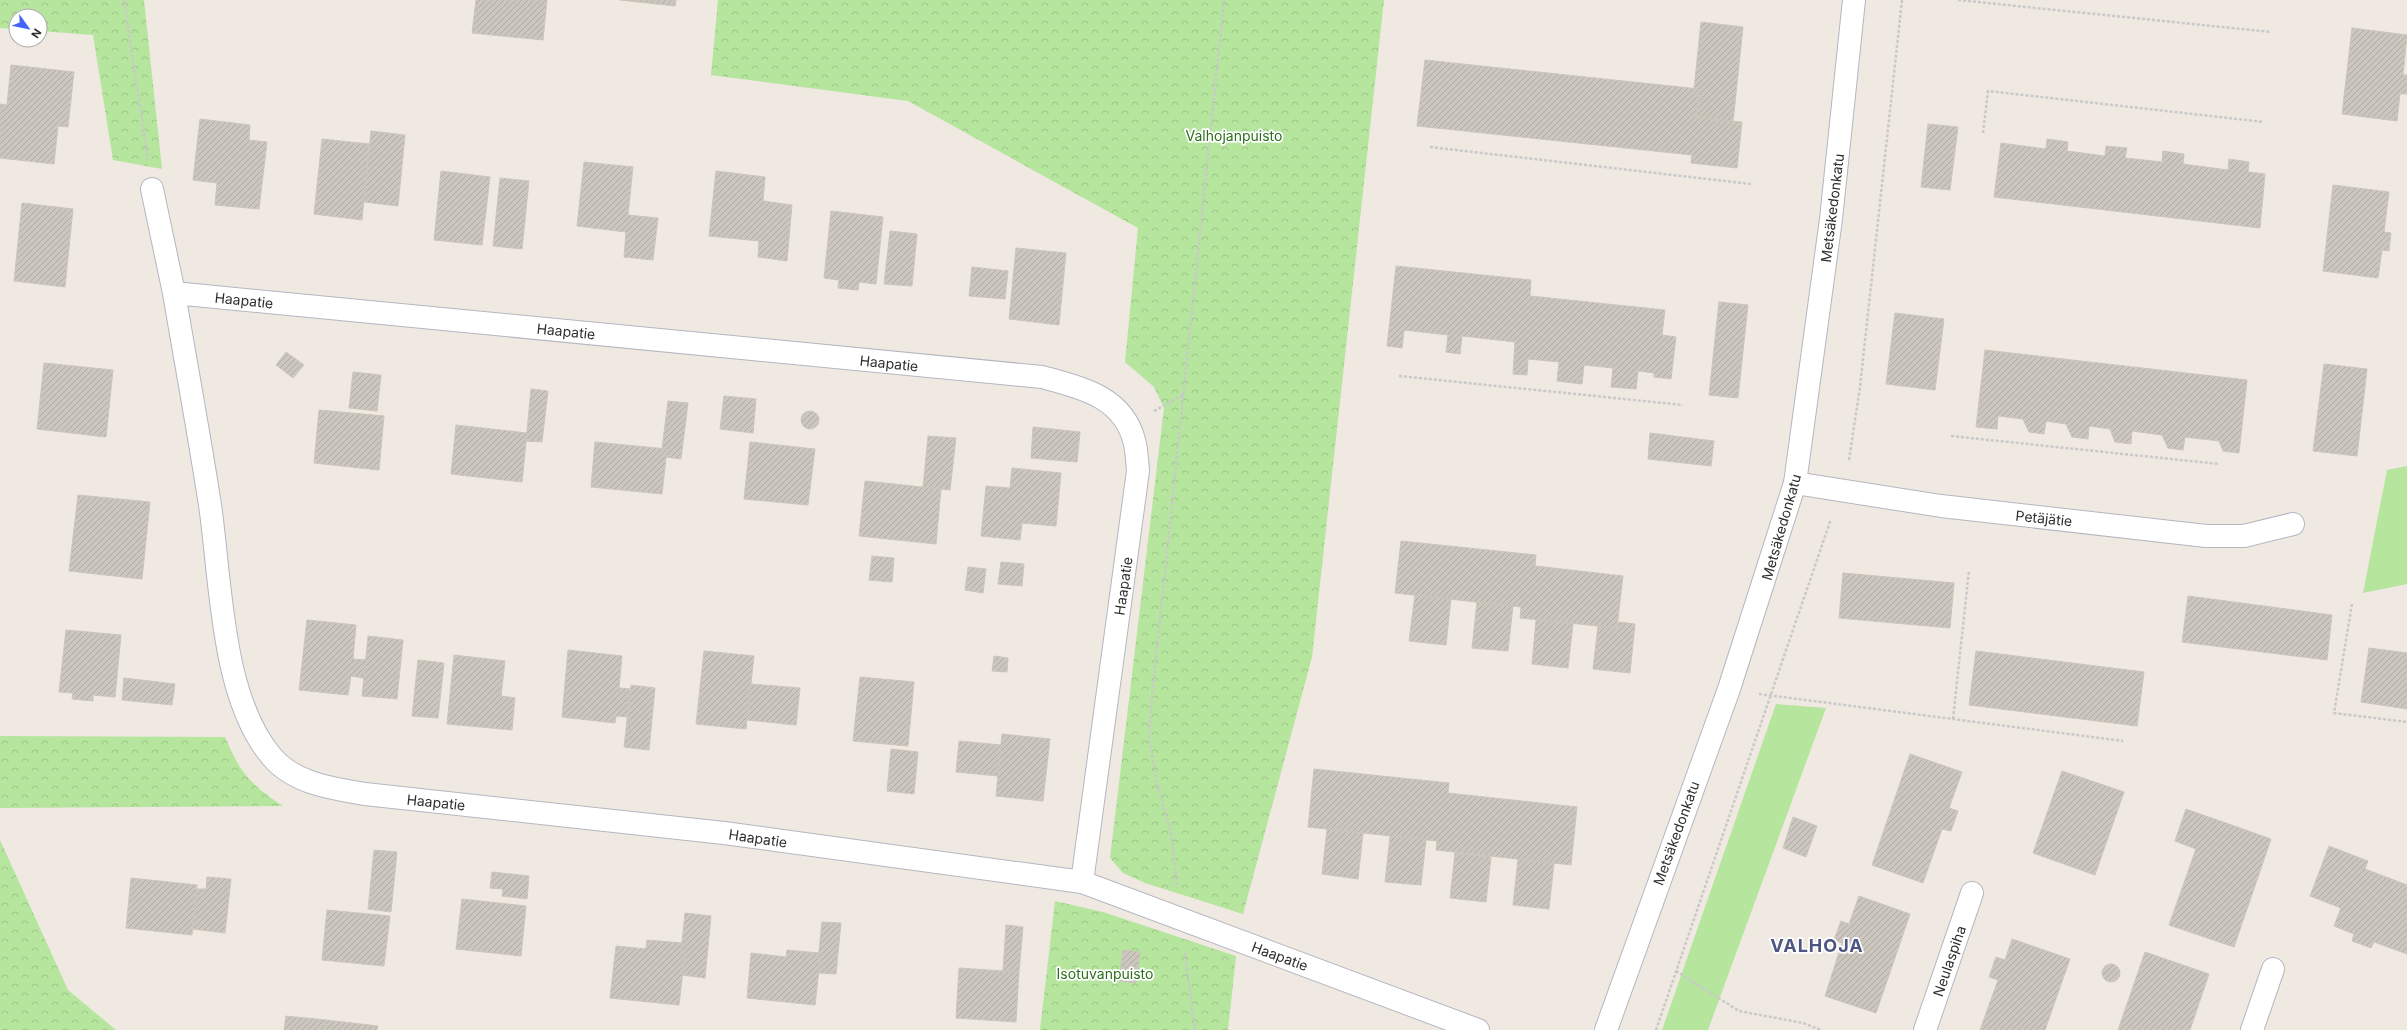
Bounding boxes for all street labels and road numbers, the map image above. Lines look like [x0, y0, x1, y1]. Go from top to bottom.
street label: Metsäkedonkatu [1817, 153, 1847, 263]
street label: Haapatie [214, 288, 274, 312]
street label: Haapatie [536, 319, 596, 343]
street label: Haapatie [859, 351, 919, 375]
street label: Metsäkedonkatu [1758, 472, 1804, 582]
street label: Petäjätie [2015, 507, 2073, 529]
street label: Haapatie [1110, 556, 1136, 616]
street label: Metsäkedonkatu [1649, 779, 1703, 887]
street label: Haapatie [406, 790, 466, 814]
street label: Haapatie [728, 825, 788, 851]
street label: Neulaspiha [1929, 923, 1969, 999]
street label: Haapatie [1249, 938, 1311, 974]

